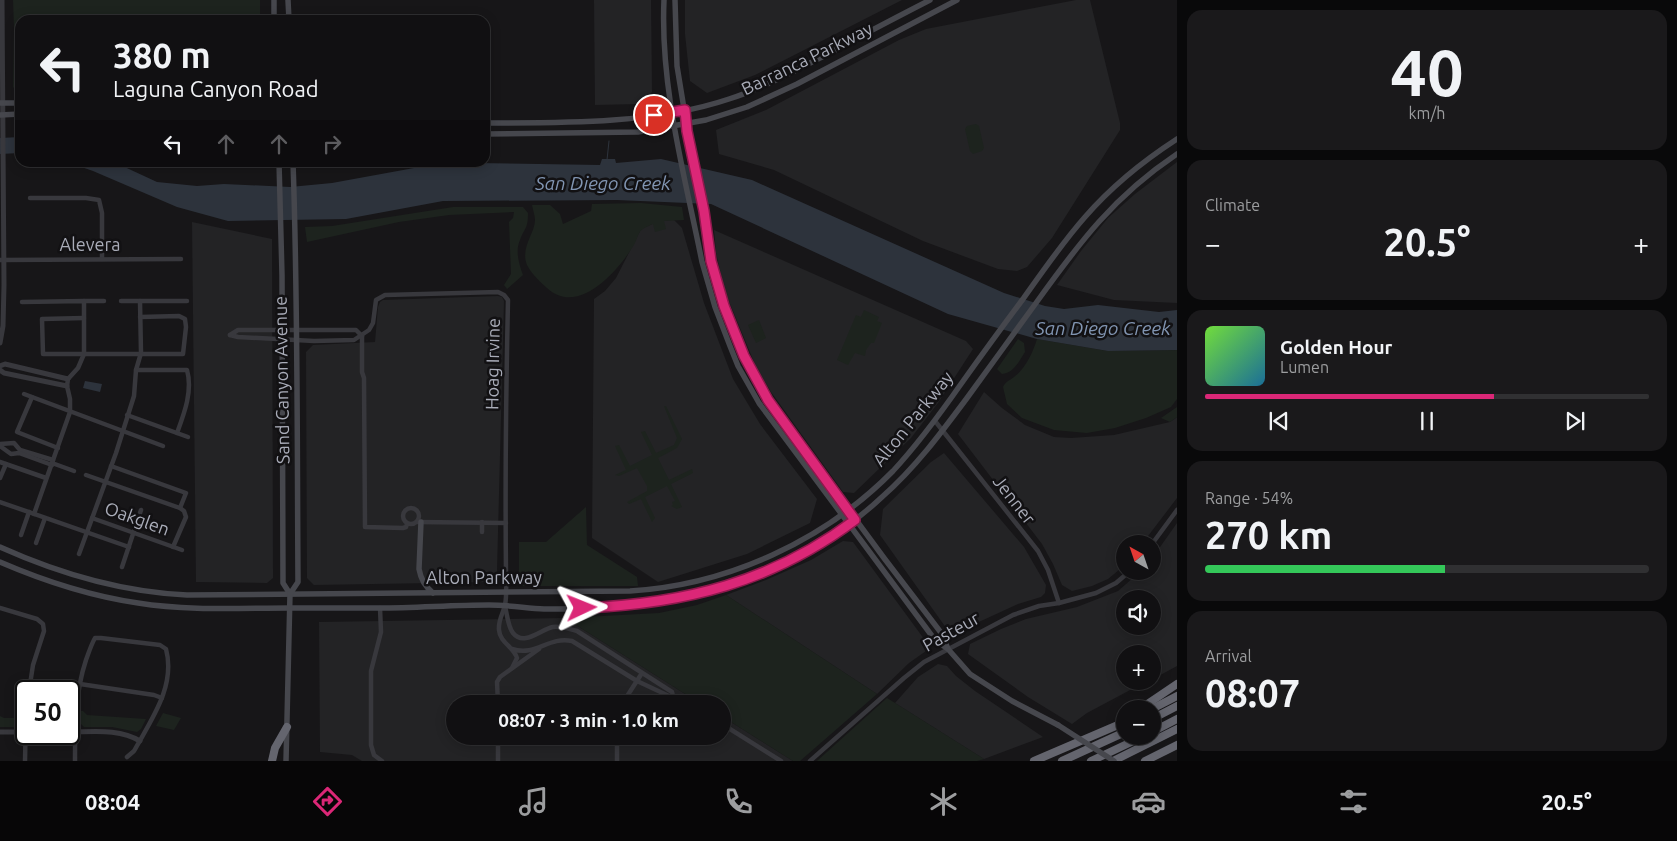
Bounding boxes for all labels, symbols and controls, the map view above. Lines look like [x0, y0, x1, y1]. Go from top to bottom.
street label: Barranca Parkway [738, 18, 876, 98]
icon: left [30, 35, 95, 100]
text: 380 m [113, 35, 211, 75]
text: 40 [1390, 35, 1464, 108]
text: Laguna Canyon Road [113, 76, 319, 101]
pin [633, 94, 675, 136]
icon: arrive [640, 101, 668, 129]
text: km/h [1409, 104, 1445, 122]
icon: left [159, 130, 187, 158]
icon: ahead [212, 130, 240, 158]
icon: ahead [265, 130, 293, 158]
icon: right [318, 130, 346, 158]
water label: San Diego Creek [534, 172, 671, 194]
text: Climate [1205, 196, 1260, 214]
text: 20.5° [1383, 221, 1471, 263]
text: − [1205, 228, 1221, 259]
text: + [1633, 228, 1649, 259]
street label: Alevera [59, 234, 121, 254]
street label: Sand Canyon Avenue [270, 296, 292, 464]
water label: San Diego Creek [1034, 317, 1171, 339]
street label: Hoag Irvine [481, 318, 503, 410]
text: Golden Hour [1280, 336, 1392, 358]
text: Lumen [1280, 358, 1329, 376]
street label: Alton Parkway [868, 367, 957, 470]
icon: previous [1265, 407, 1293, 435]
icon: pause [1413, 407, 1441, 435]
icon: next [1561, 407, 1589, 435]
street label: Jenner [990, 471, 1040, 528]
text: Range · 54% [1205, 489, 1293, 507]
street label: Oakglen [102, 497, 172, 539]
text: 270 km [1205, 514, 1332, 556]
north arrow [1116, 535, 1161, 580]
map controls [1116, 535, 1161, 745]
street label: Alton Parkway [426, 567, 542, 587]
position arrow [555, 581, 607, 633]
button: sound [1116, 590, 1161, 635]
street label: Pasteur [919, 607, 983, 655]
button: + [1116, 645, 1161, 690]
text: Arrival [1205, 647, 1252, 665]
text: 08:07 [1205, 672, 1300, 714]
speed limit sign: 50 [15, 680, 80, 745]
button: − [1116, 700, 1161, 745]
text: 08:07 · 3 min · 1.0 km [498, 709, 679, 731]
icon: directions [310, 784, 345, 819]
icon: music [516, 784, 551, 819]
icon: phone [721, 784, 756, 819]
icon: climate [926, 784, 961, 819]
icon: car [1131, 784, 1166, 819]
icon: filters [1336, 784, 1371, 819]
text: 08:04 [85, 789, 140, 814]
text: 20.5° [1541, 789, 1592, 814]

